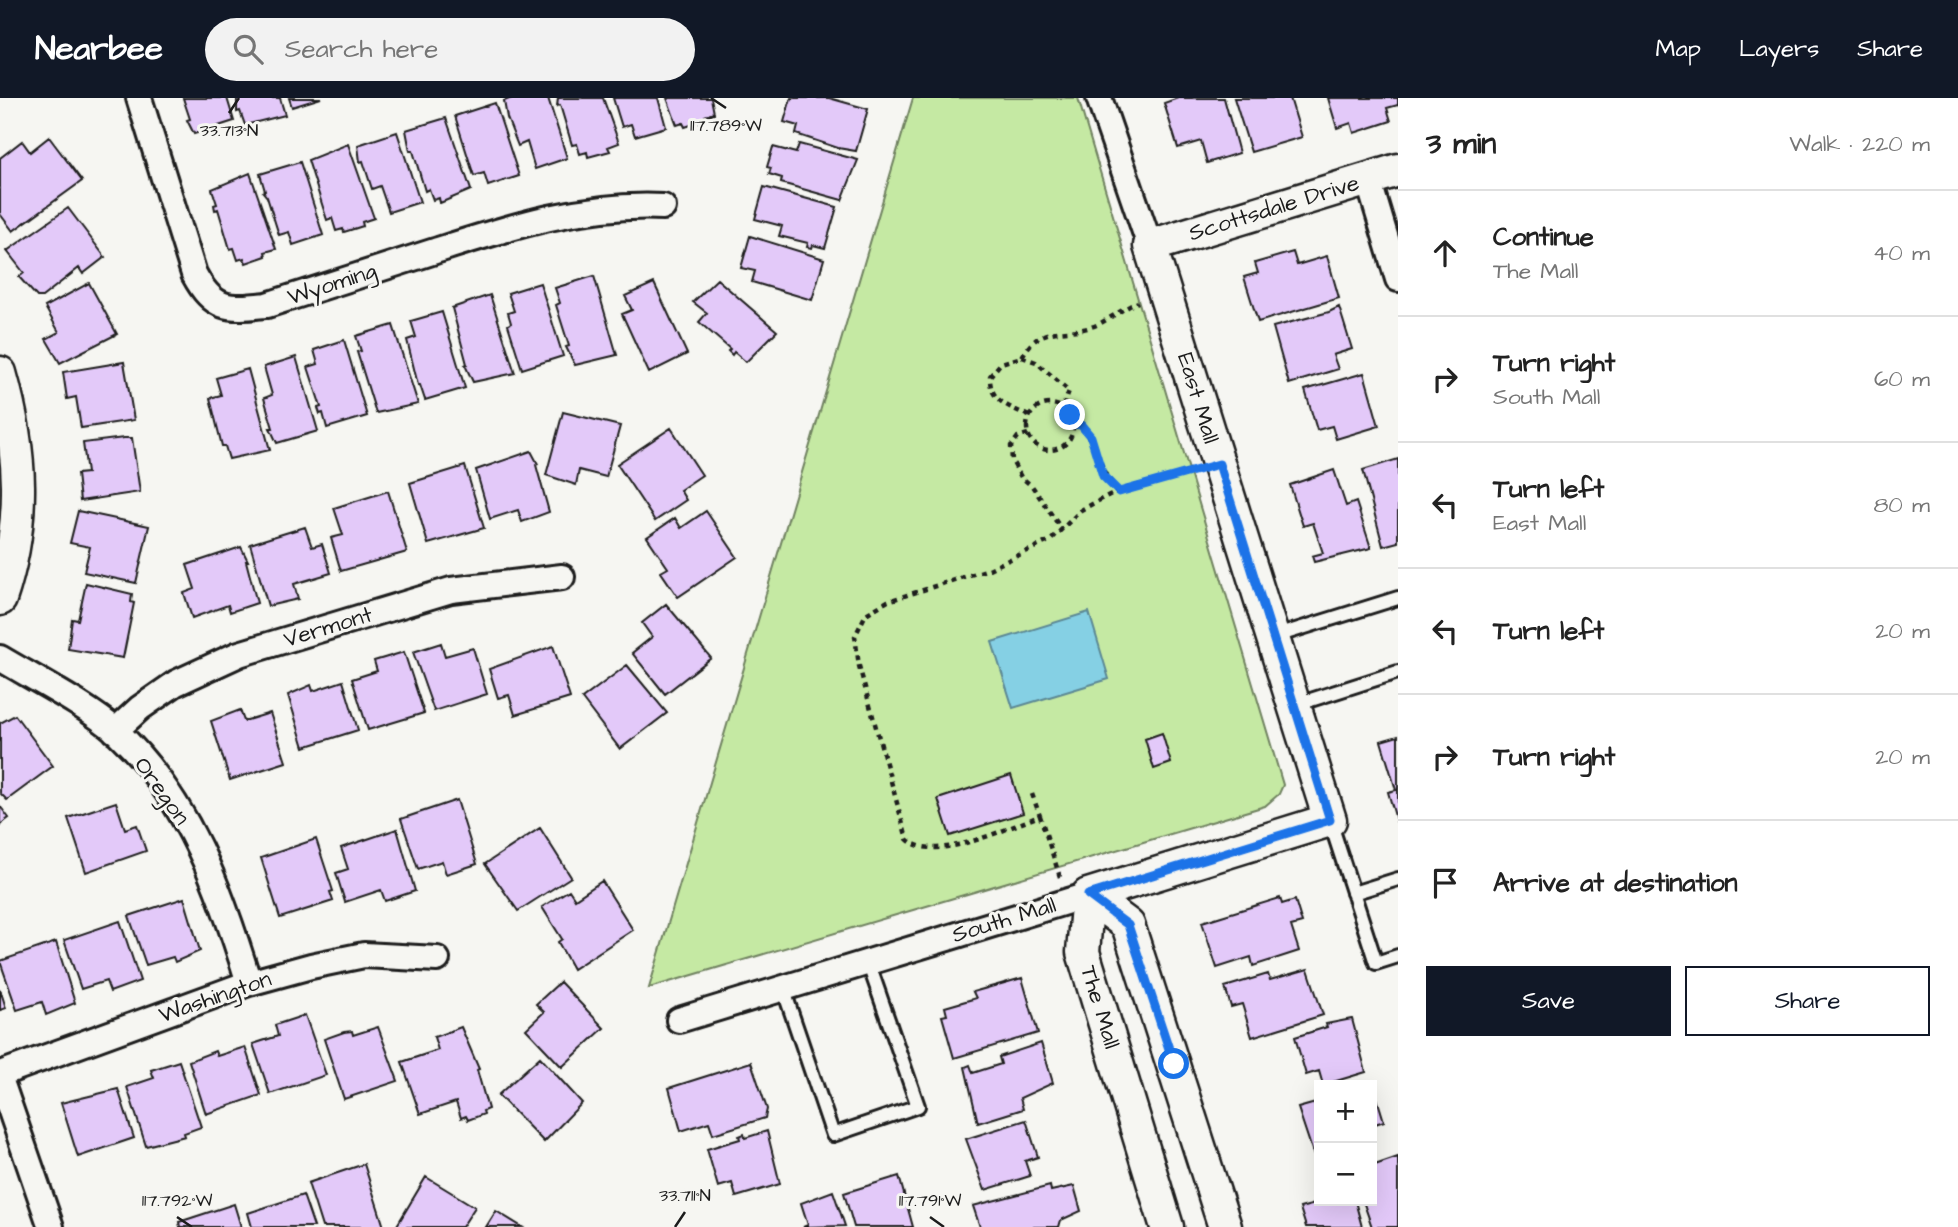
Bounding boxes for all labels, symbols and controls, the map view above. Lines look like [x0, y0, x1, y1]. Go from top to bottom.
search box [205, 18, 695, 81]
text: Nearbee [35, 26, 163, 72]
icon: search [229, 30, 267, 68]
text: Search here [285, 31, 438, 67]
text: Map [1656, 32, 1701, 66]
text: Layers [1739, 32, 1819, 66]
text: Share [1857, 32, 1923, 66]
text: 117.789°W [690, 113, 762, 138]
text: 33.713°N [200, 118, 258, 143]
text: 3 min [1426, 123, 1496, 165]
text: Walk · 220 m [1789, 128, 1930, 160]
street label: Scottsdale Drive [1185, 167, 1363, 249]
text: Continue [1493, 219, 1594, 255]
icon: ahead [1426, 234, 1464, 272]
text: 40 m [1873, 237, 1930, 269]
street label: Wyoming [283, 255, 381, 314]
text: The Mall [1493, 255, 1578, 287]
text: Turn right [1493, 345, 1615, 381]
street label: East Mall [1169, 349, 1227, 447]
icon: right [1426, 360, 1464, 398]
text: 60 m [1874, 363, 1930, 395]
text: South Mall [1493, 381, 1600, 413]
route end [1054, 399, 1085, 430]
text: Turn left [1493, 471, 1604, 507]
icon: left [1426, 486, 1464, 524]
text: 80 m [1873, 489, 1930, 521]
text: East Mall [1493, 507, 1586, 539]
street label: Vermont [280, 598, 377, 656]
icon: left [1426, 612, 1464, 650]
text: Turn left [1493, 613, 1604, 649]
text: 20 m [1875, 615, 1930, 647]
icon: right [1426, 738, 1464, 776]
text: Turn right [1493, 739, 1615, 775]
text: 20 m [1875, 741, 1930, 773]
street label: Oregon [126, 751, 198, 832]
icon: arrive [1426, 864, 1464, 902]
text: Arrive at destination [1493, 865, 1738, 901]
street label: South Mall [948, 889, 1060, 951]
street label: The Mall [1072, 962, 1128, 1052]
street label: Washington [155, 963, 276, 1032]
button: Save [1426, 966, 1671, 1036]
button: Share [1685, 966, 1930, 1036]
route start [1158, 1048, 1189, 1079]
map controls [1314, 1080, 1377, 1206]
button: + [1314, 1080, 1377, 1143]
button: − [1314, 1143, 1377, 1206]
text: 33.711°N [659, 1183, 711, 1208]
text: 117.792°W [142, 1188, 212, 1213]
text: 117.791°W [899, 1188, 961, 1213]

